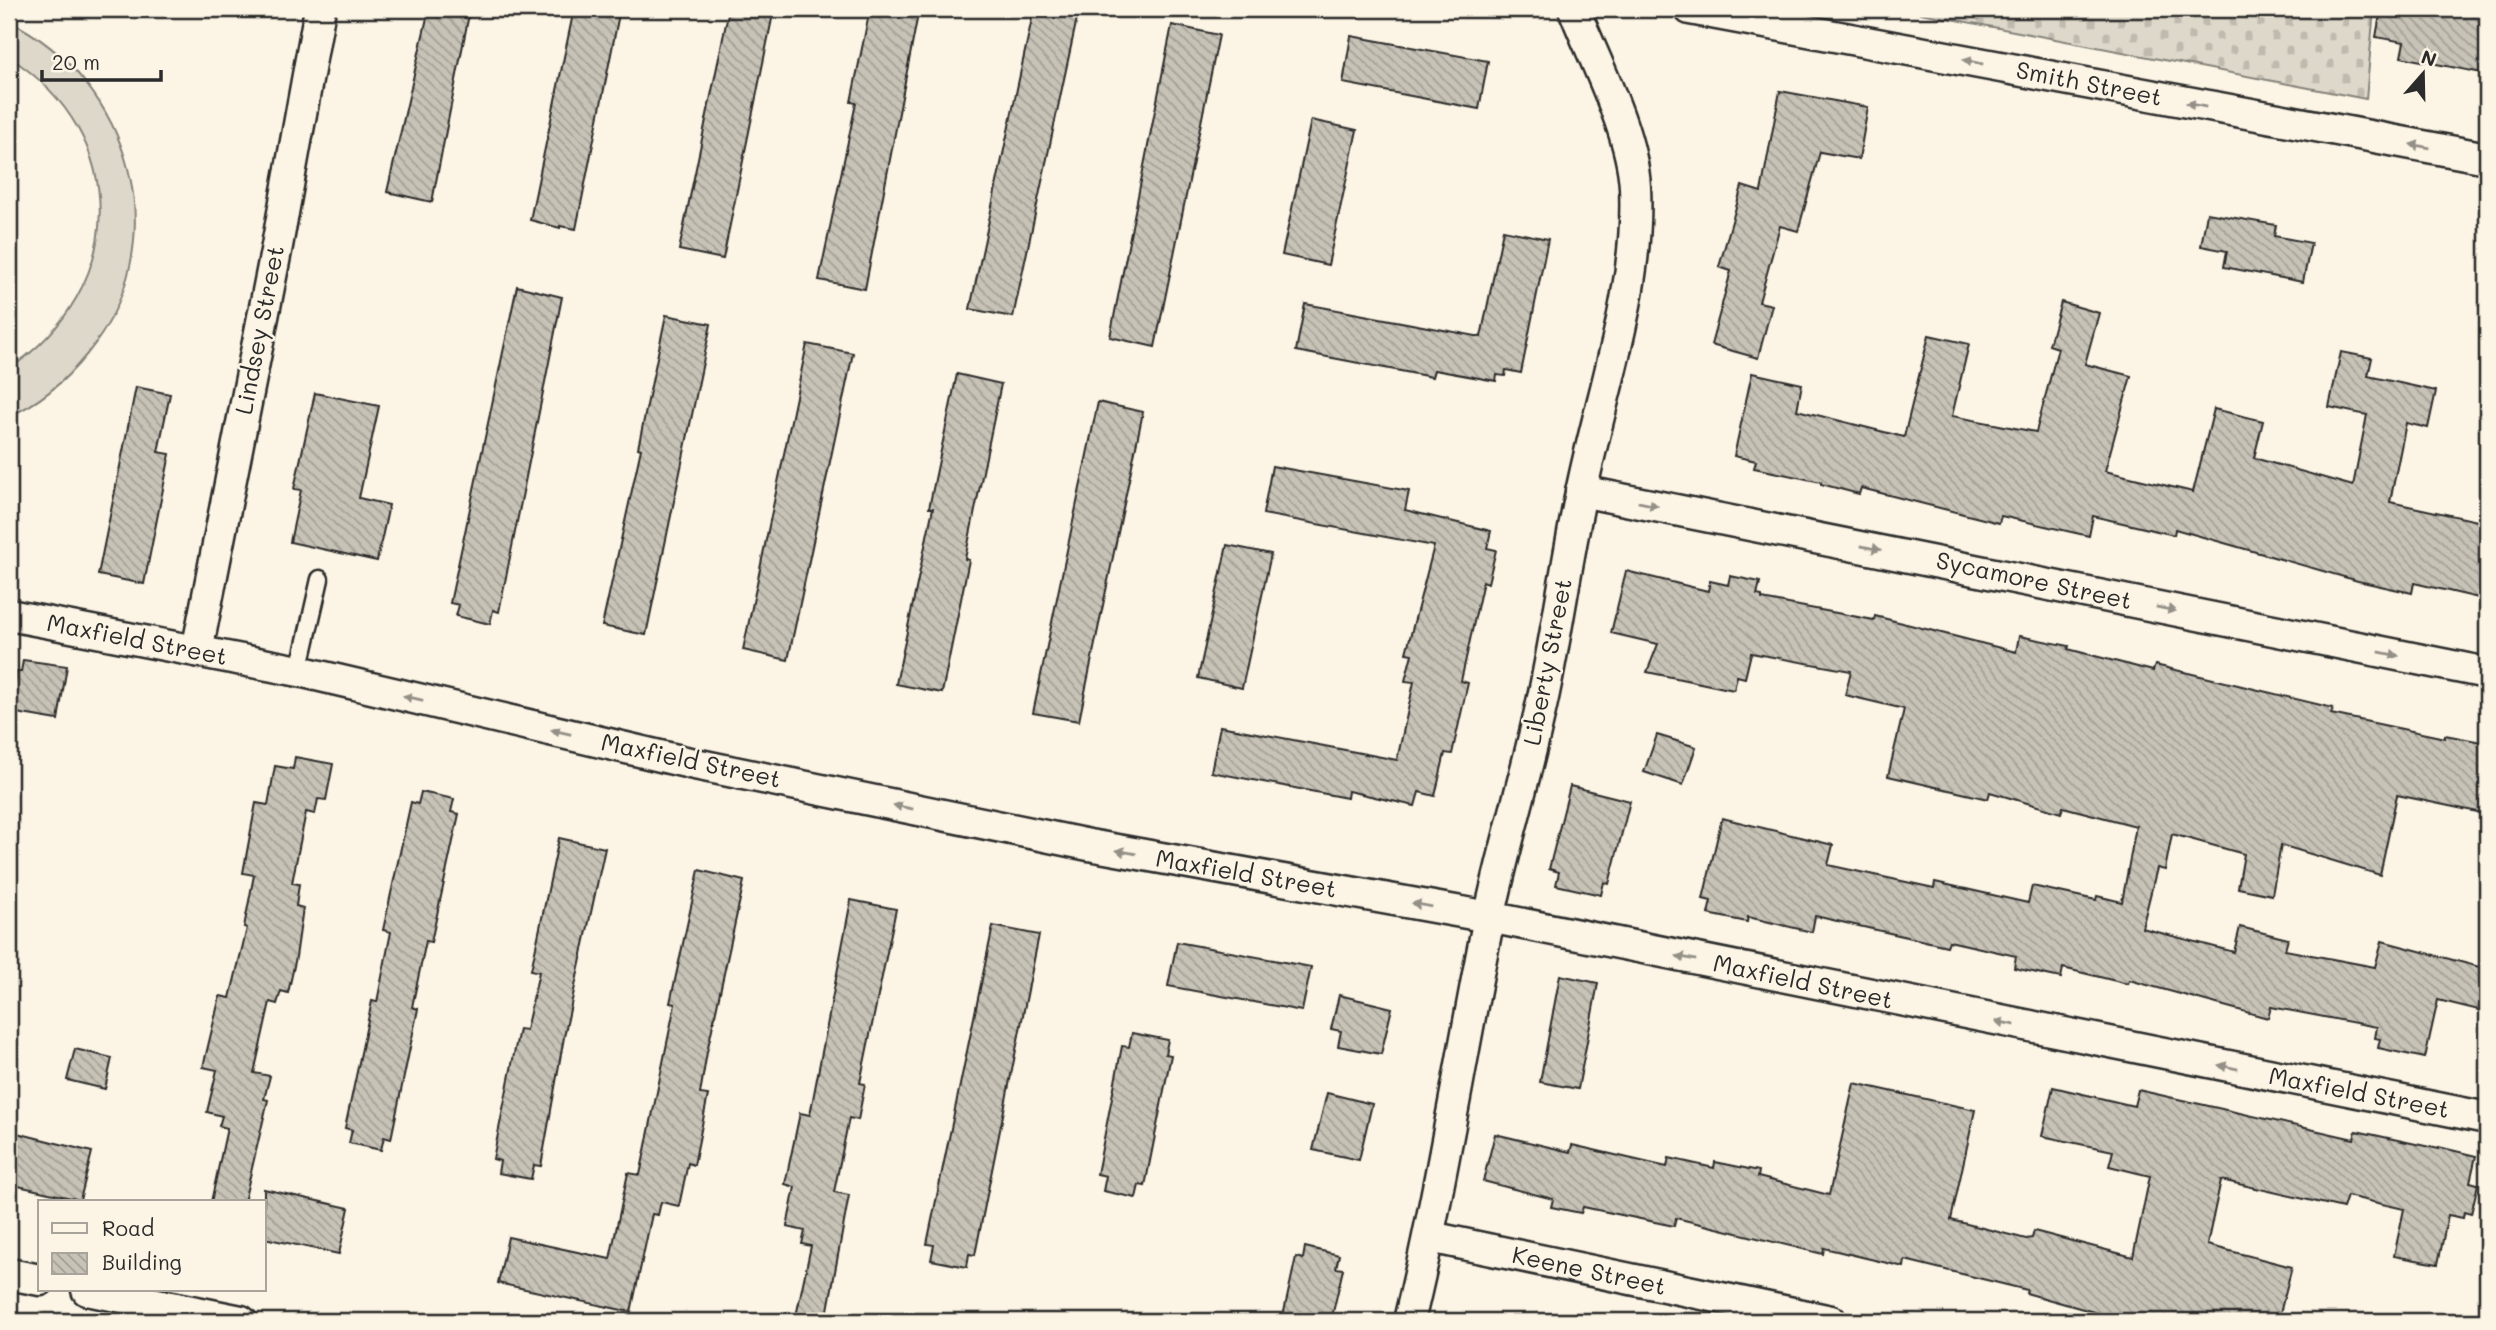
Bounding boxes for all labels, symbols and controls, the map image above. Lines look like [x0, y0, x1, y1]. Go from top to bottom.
scale bar [42, 38, 161, 82]
north arrow [2388, 38, 2458, 108]
text: N [2418, 43, 2440, 72]
text: 20 m [52, 48, 100, 75]
street label: Smith Street [2014, 53, 2165, 112]
one-way arrow [1962, 56, 1984, 67]
one-way arrow [2185, 99, 2207, 110]
one-way arrow [2409, 140, 2431, 151]
street label: Lindsey Street [227, 243, 290, 417]
one-way arrow [1637, 499, 1659, 510]
one-way arrow [1860, 543, 1882, 554]
street label: Sycamore Street [1934, 544, 2135, 615]
street label: Liberty Street [1515, 576, 1578, 748]
one-way arrow [2155, 603, 2177, 614]
street label: Maxfield Street [44, 606, 230, 671]
one-way arrow [2378, 648, 2400, 659]
one-way arrow [402, 692, 424, 703]
street label: Maxfield Street [599, 725, 784, 794]
one-way arrow [550, 727, 572, 738]
one-way arrow [892, 801, 914, 812]
street label: Maxfield Street [1153, 841, 1339, 904]
one-way arrow [1115, 846, 1137, 857]
one-way arrow [1411, 899, 1433, 910]
street label: Maxfield Street [1711, 946, 1896, 1015]
one-way arrow [1675, 952, 1697, 963]
one-way arrow [1994, 1017, 2016, 1028]
street label: Maxfield Street [2266, 1059, 2452, 1124]
one-way arrow [2217, 1061, 2239, 1072]
legend [38, 1200, 266, 1292]
text: Road [102, 1214, 154, 1241]
street label: Keene Street [1510, 1238, 1669, 1301]
text: Building [102, 1248, 182, 1275]

